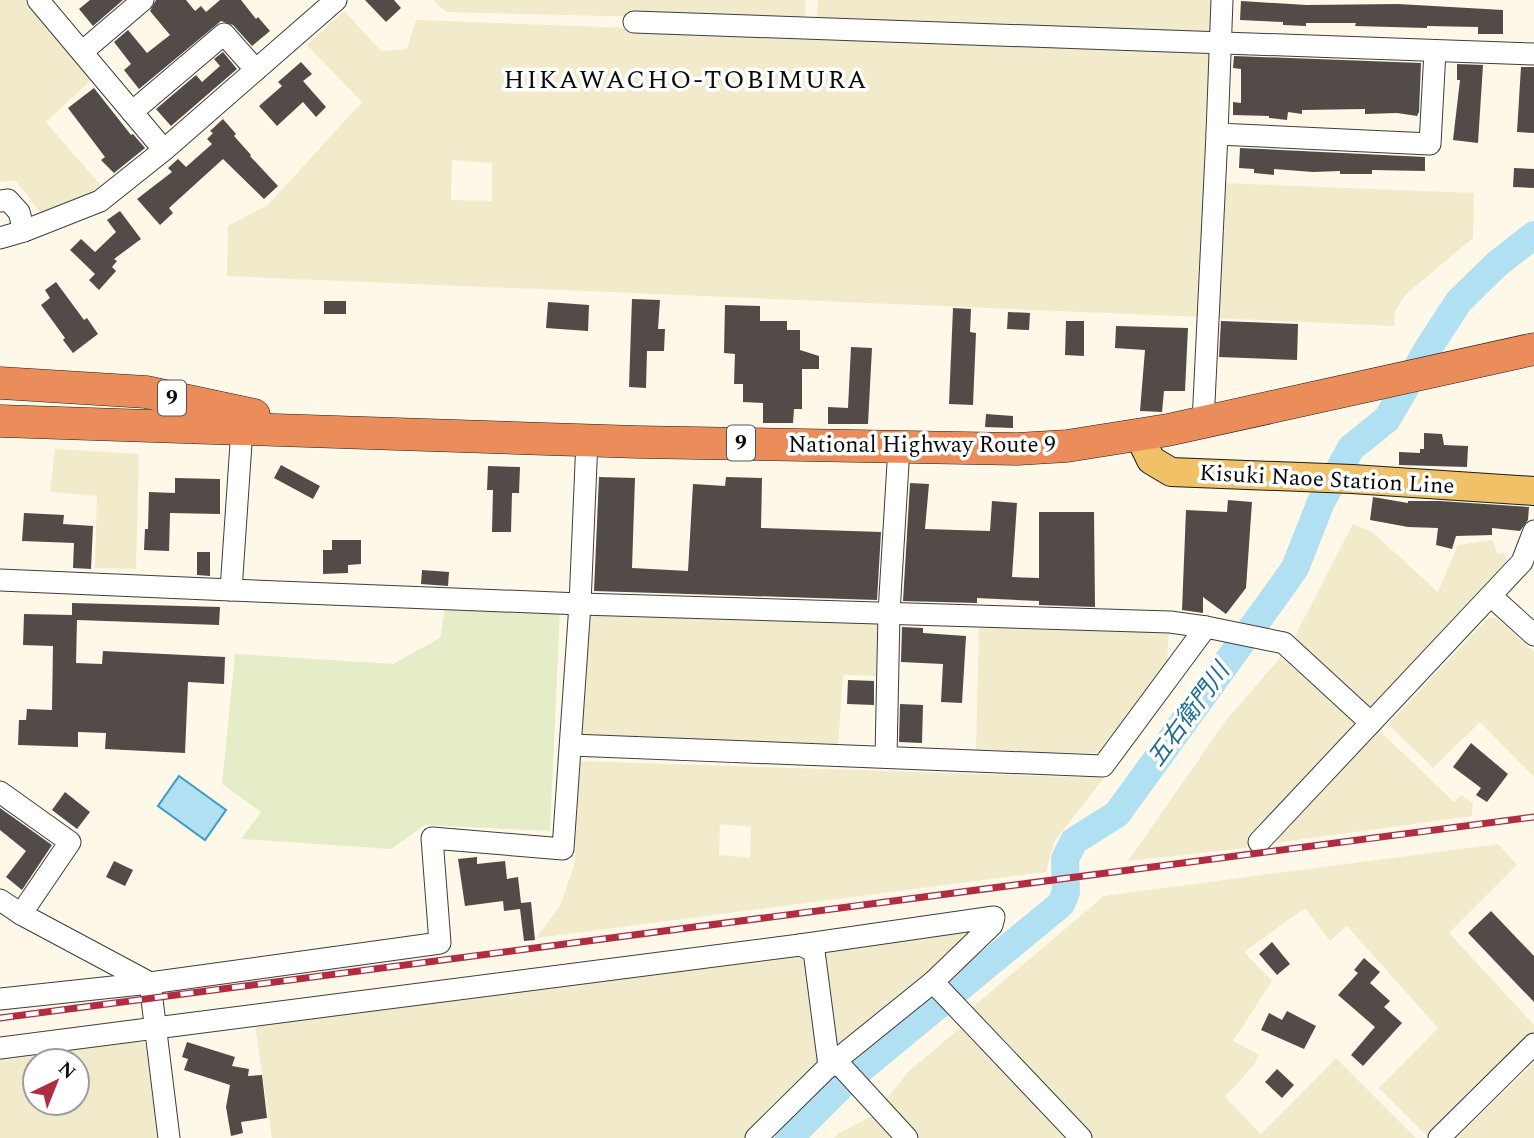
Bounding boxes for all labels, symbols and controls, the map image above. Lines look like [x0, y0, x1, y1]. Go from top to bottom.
district label: HIKAWACHO-TOBIMURA [504, 60, 868, 100]
road number: 9 [158, 380, 186, 416]
road number: 9 [727, 426, 755, 460]
street label: National Highway Route 9 [788, 428, 1056, 463]
street label: Kisuki Naoe Station Line [1199, 456, 1455, 504]
water label: 五右衛門川 [1139, 653, 1241, 774]
north arrow [21, 1047, 91, 1117]
text: N [51, 1055, 82, 1087]

